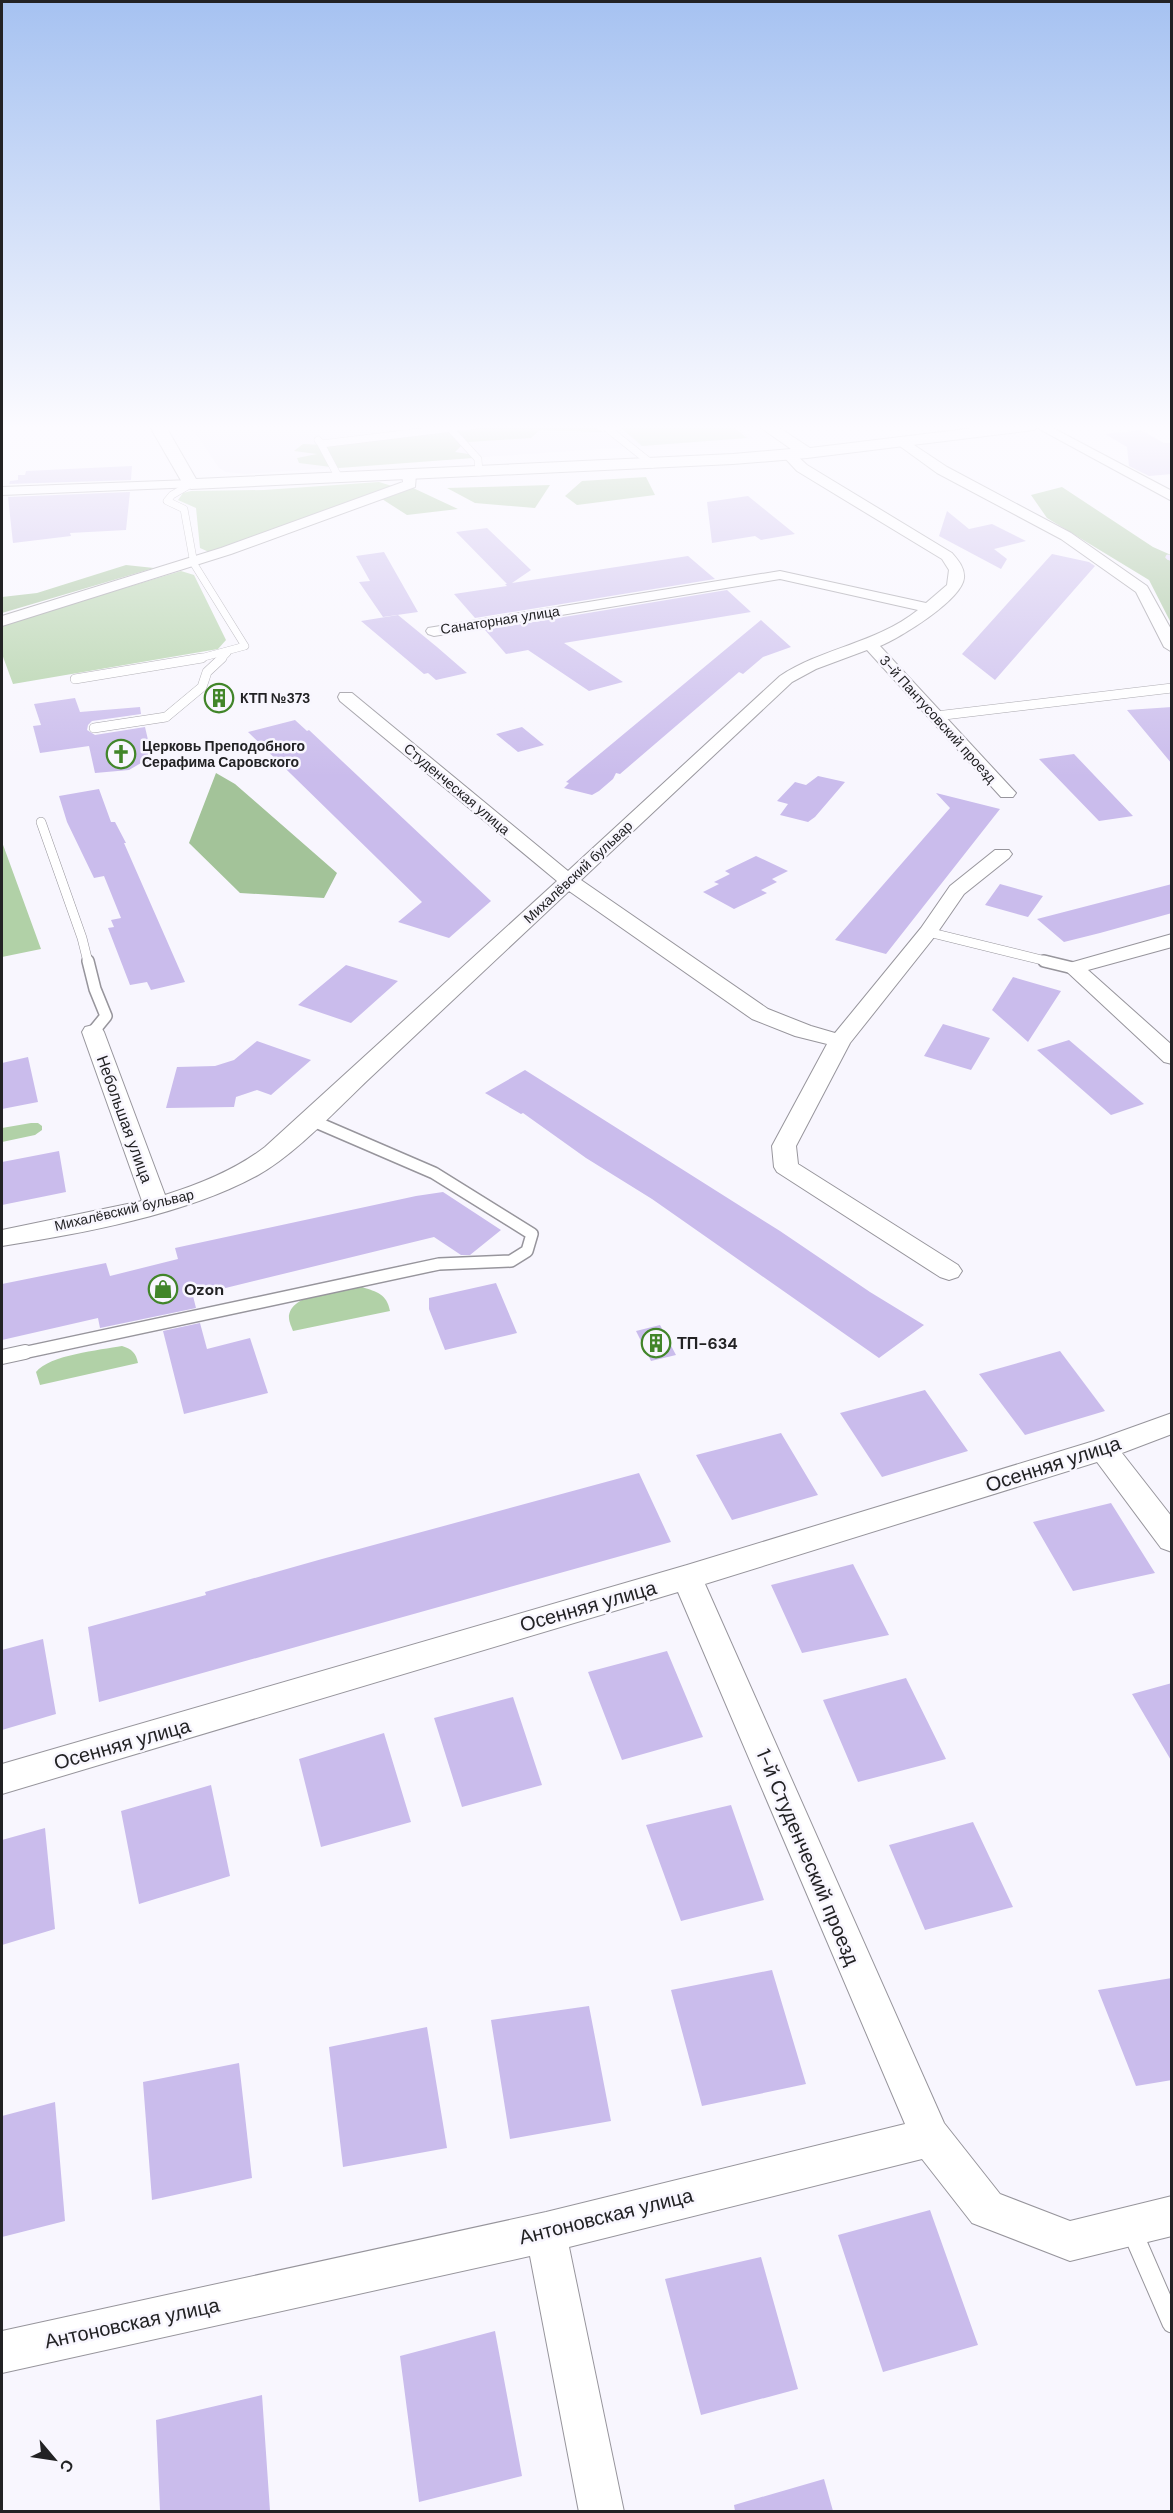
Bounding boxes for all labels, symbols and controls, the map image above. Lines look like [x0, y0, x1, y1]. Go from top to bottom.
street label: Санаторная улица [439, 602, 561, 638]
street label: 3-й Пантусовский проезд [876, 651, 1000, 787]
building icon: КТП №373 [203, 682, 235, 714]
place label: КТП №373 [240, 689, 311, 707]
place label: Церковь Преподобного Серафима Саровского [142, 737, 305, 771]
church icon: Церковь Преподобного Серафима Саровского [105, 738, 137, 770]
street label: Студенческая улица [400, 739, 514, 839]
street label: Михалёвский бульвар [520, 817, 636, 927]
street label: Небольшая улица [92, 1052, 157, 1186]
street label: Михалёвский бульвар [53, 1185, 196, 1235]
shop icon: Ozon [147, 1273, 179, 1305]
place label: Ozon [184, 1279, 224, 1300]
building icon: ТП-634 [640, 1327, 672, 1359]
place label: ТП-634 [677, 1333, 738, 1354]
street label: Осенняя улица [982, 1430, 1125, 1498]
street label: Осенняя улица [517, 1574, 660, 1638]
street label: Осенняя улица [51, 1712, 194, 1776]
street label: 1-й Студенческий проезд [751, 1745, 866, 1969]
street label: Антоновская улица [516, 2182, 697, 2250]
street label: Антоновская улица [42, 2292, 223, 2354]
north arrow [24, 2429, 84, 2489]
text: С [54, 2456, 79, 2477]

